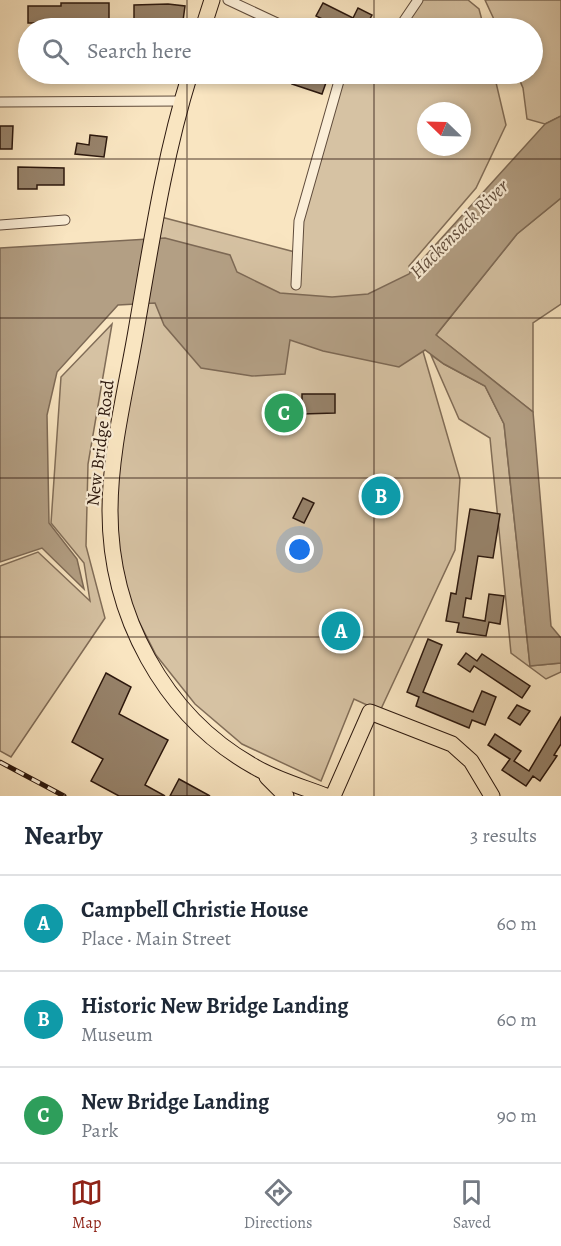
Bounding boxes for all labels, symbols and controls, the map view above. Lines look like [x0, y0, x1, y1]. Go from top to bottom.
search box [18, 18, 543, 84]
icon: search [39, 35, 72, 68]
text: Search here [87, 36, 192, 66]
north arrow [417, 102, 471, 156]
water label: Hackensack River [404, 173, 515, 284]
street label: New Bridge Road [80, 378, 120, 508]
pin: C [264, 390, 304, 436]
pin: B [362, 474, 400, 518]
your location [285, 535, 314, 564]
pin: A [322, 608, 360, 654]
text: Nearby [24, 818, 103, 853]
text: 3 results [470, 822, 537, 849]
text: Campbell Christie House [81, 895, 308, 925]
text: A [37, 910, 50, 937]
text: 60 m [497, 910, 537, 937]
text: Place · Main Street [81, 925, 231, 952]
text: Historic New Bridge Landing [81, 991, 348, 1021]
text: B [37, 1006, 50, 1033]
text: 60 m [497, 1006, 537, 1033]
text: Museum [81, 1021, 153, 1048]
text: New Bridge Landing [81, 1087, 269, 1117]
text: C [37, 1102, 50, 1129]
text: 90 m [497, 1102, 537, 1129]
text: Park [81, 1117, 119, 1144]
tab: Map [70, 1176, 103, 1234]
tab: Directions [244, 1176, 312, 1234]
tab: Saved [453, 1176, 491, 1234]

